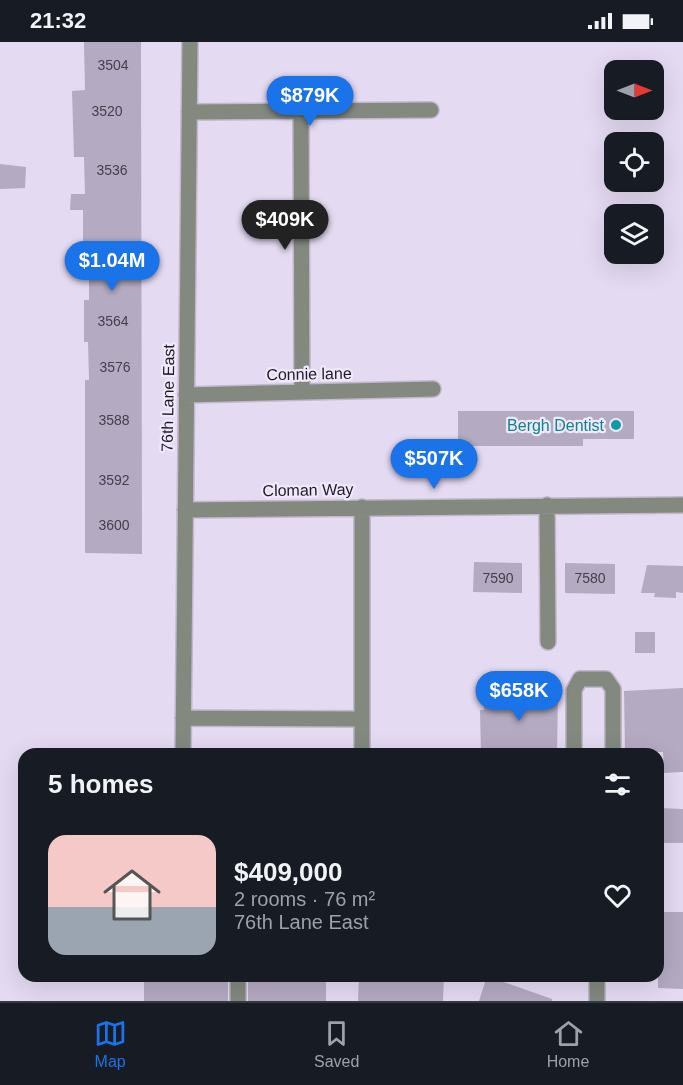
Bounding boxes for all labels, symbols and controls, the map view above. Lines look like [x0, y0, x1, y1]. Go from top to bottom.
text: 21:32 [30, 8, 86, 33]
house number: 3504 [97, 57, 129, 73]
north arrow [604, 60, 664, 120]
map controls [604, 60, 664, 264]
pin: $879K [268, 76, 352, 127]
text: $879K [281, 84, 339, 106]
house number: 3520 [91, 103, 123, 119]
button: locate [604, 132, 664, 192]
house number: 3536 [96, 162, 128, 178]
pin: $409K [243, 200, 327, 251]
button: layers [604, 204, 664, 264]
text: $409K [256, 208, 314, 230]
pin: $1.04M [63, 241, 161, 292]
text: $1.04M [79, 249, 145, 271]
house number: 3564 [97, 313, 129, 329]
street label: 76th Lane East [159, 343, 177, 452]
house number: 3576 [99, 359, 131, 375]
street label: Connie lane [266, 365, 352, 383]
house number: 3588 [98, 412, 130, 428]
place label: Bergh Dentist [507, 417, 605, 434]
marker: Bergh Dentist [609, 418, 623, 432]
pin: $507K [392, 439, 476, 490]
text: $507K [405, 447, 463, 469]
house number: 3592 [98, 472, 130, 488]
street label: Cloman Way [262, 481, 354, 499]
house number: 3600 [98, 517, 130, 533]
house number: 7590 [482, 570, 514, 586]
house number: 7580 [574, 570, 606, 586]
pin: $658K [477, 671, 561, 722]
text: $658K [490, 679, 548, 701]
icon: filters [601, 768, 634, 801]
text: 5 homes [48, 769, 154, 799]
text: $409,000 [234, 857, 342, 887]
icon: home [96, 859, 168, 931]
icon: heart [601, 879, 634, 912]
text: 2 rooms · 76 m² [234, 888, 375, 910]
text: 76th Lane East [234, 911, 369, 933]
tab: Map [94, 1017, 127, 1071]
tab: Saved [314, 1017, 359, 1071]
tab: Home [547, 1017, 589, 1071]

